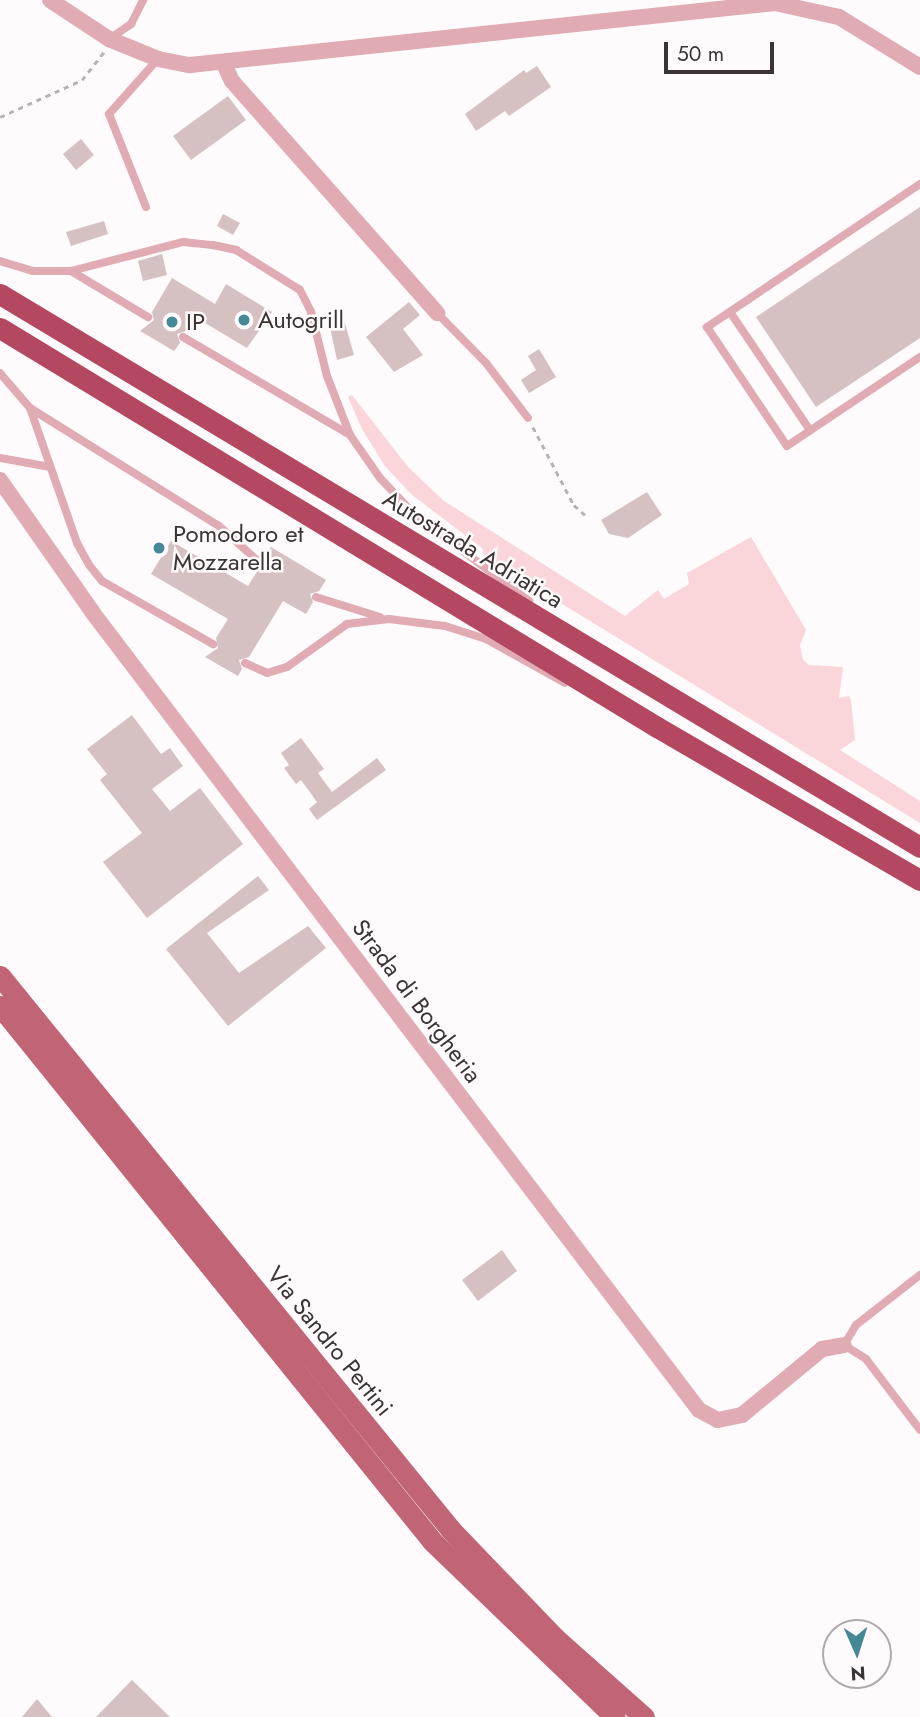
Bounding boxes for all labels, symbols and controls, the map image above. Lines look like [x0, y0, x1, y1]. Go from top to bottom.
scale bar [668, 28, 778, 72]
text: 50 m [677, 39, 724, 69]
place label: Autogrill [258, 306, 344, 334]
place label: IP [186, 308, 205, 336]
marker: Autogrill [236, 312, 252, 328]
marker: IP [164, 314, 180, 330]
street label: Autostrada Adriatica [378, 484, 568, 614]
place label: Pomodoro et Mozzarella [173, 520, 303, 576]
marker: Pomodoro et Mozzarella [151, 540, 167, 556]
street label: Strada di Borgheria [346, 914, 488, 1088]
street label: Via Sandro Pertini [261, 1261, 399, 1421]
north arrow [822, 1619, 892, 1689]
text: N [850, 1660, 866, 1687]

